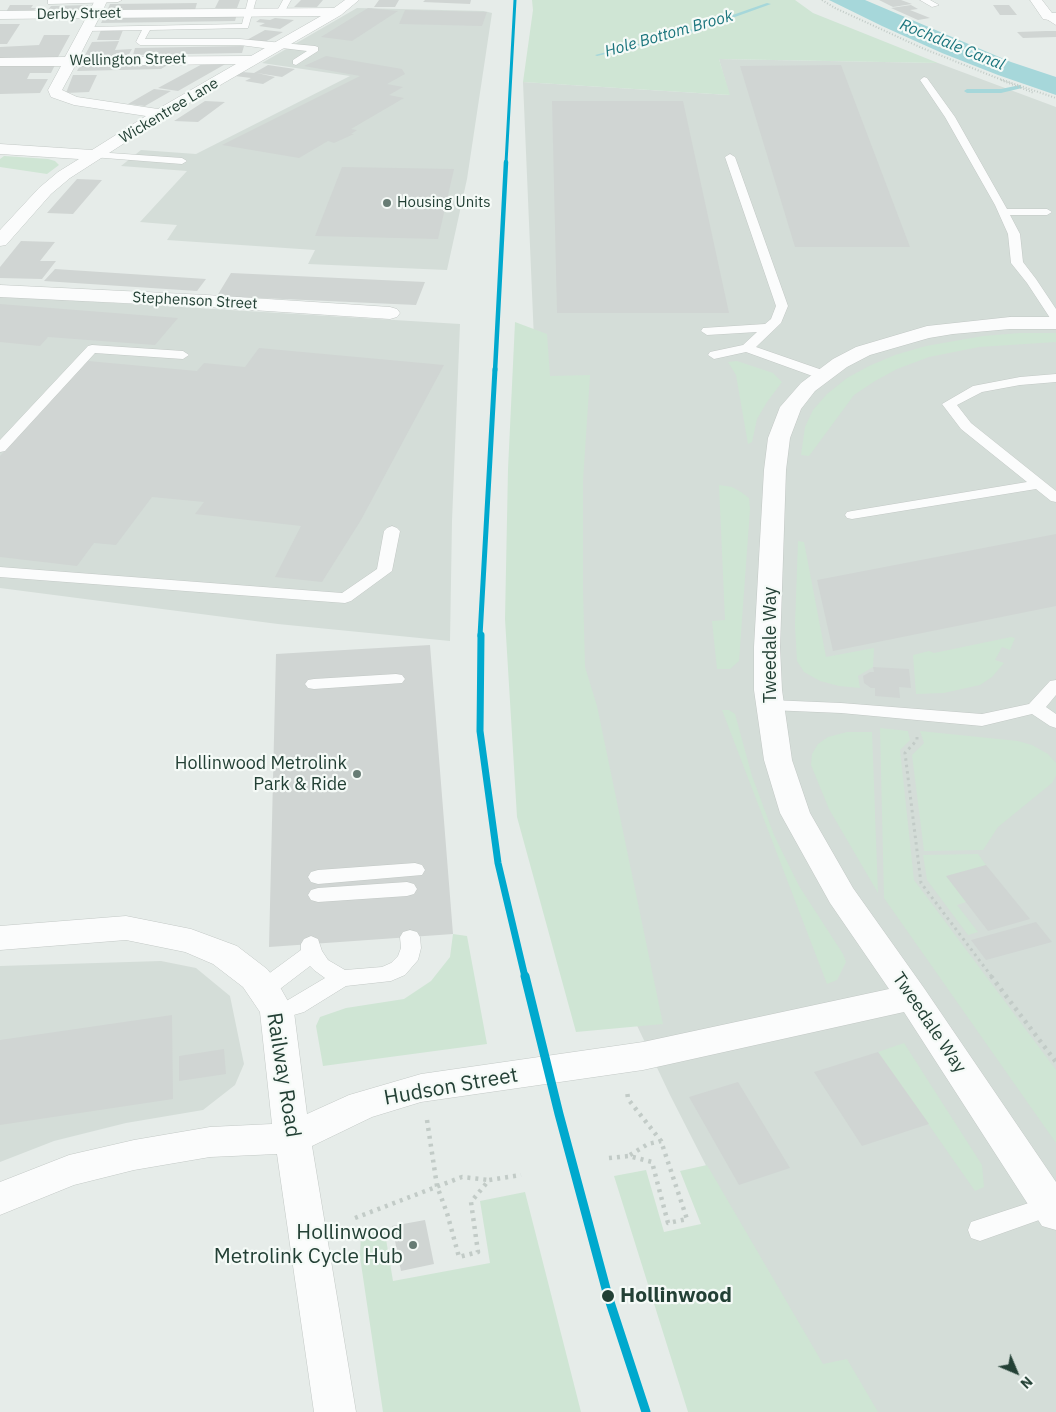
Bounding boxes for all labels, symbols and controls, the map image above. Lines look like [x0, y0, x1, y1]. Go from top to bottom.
street label: Derby Street [37, 4, 121, 24]
water label: Hole Bottom Brook [603, 7, 735, 61]
water label: Rochdale Canal [897, 15, 1007, 75]
street label: Wellington Street [70, 50, 186, 70]
street label: Wickentree Lane [116, 74, 222, 148]
place label: Housing Units [397, 194, 491, 212]
marker: Housing Units [381, 197, 393, 209]
street label: Stephenson Street [132, 289, 258, 313]
street label: Tweedale Way [760, 587, 782, 703]
place label: Hollinwood Metrolink Park & Ride [175, 753, 347, 796]
marker: Hollinwood Metrolink Park & Ride [351, 768, 363, 780]
street label: Tweedale Way [887, 969, 971, 1077]
street label: Railway Road [261, 1011, 305, 1139]
street label: Hudson Street [382, 1063, 520, 1111]
place label: Hollinwood Metrolink Cycle Hub [214, 1220, 403, 1270]
marker: Hollinwood Metrolink Cycle Hub [407, 1239, 419, 1251]
place label: Hollinwood [620, 1283, 732, 1309]
marker: Hollinwood [600, 1288, 616, 1304]
north arrow [991, 1347, 1041, 1397]
text: N [1017, 1373, 1037, 1393]

